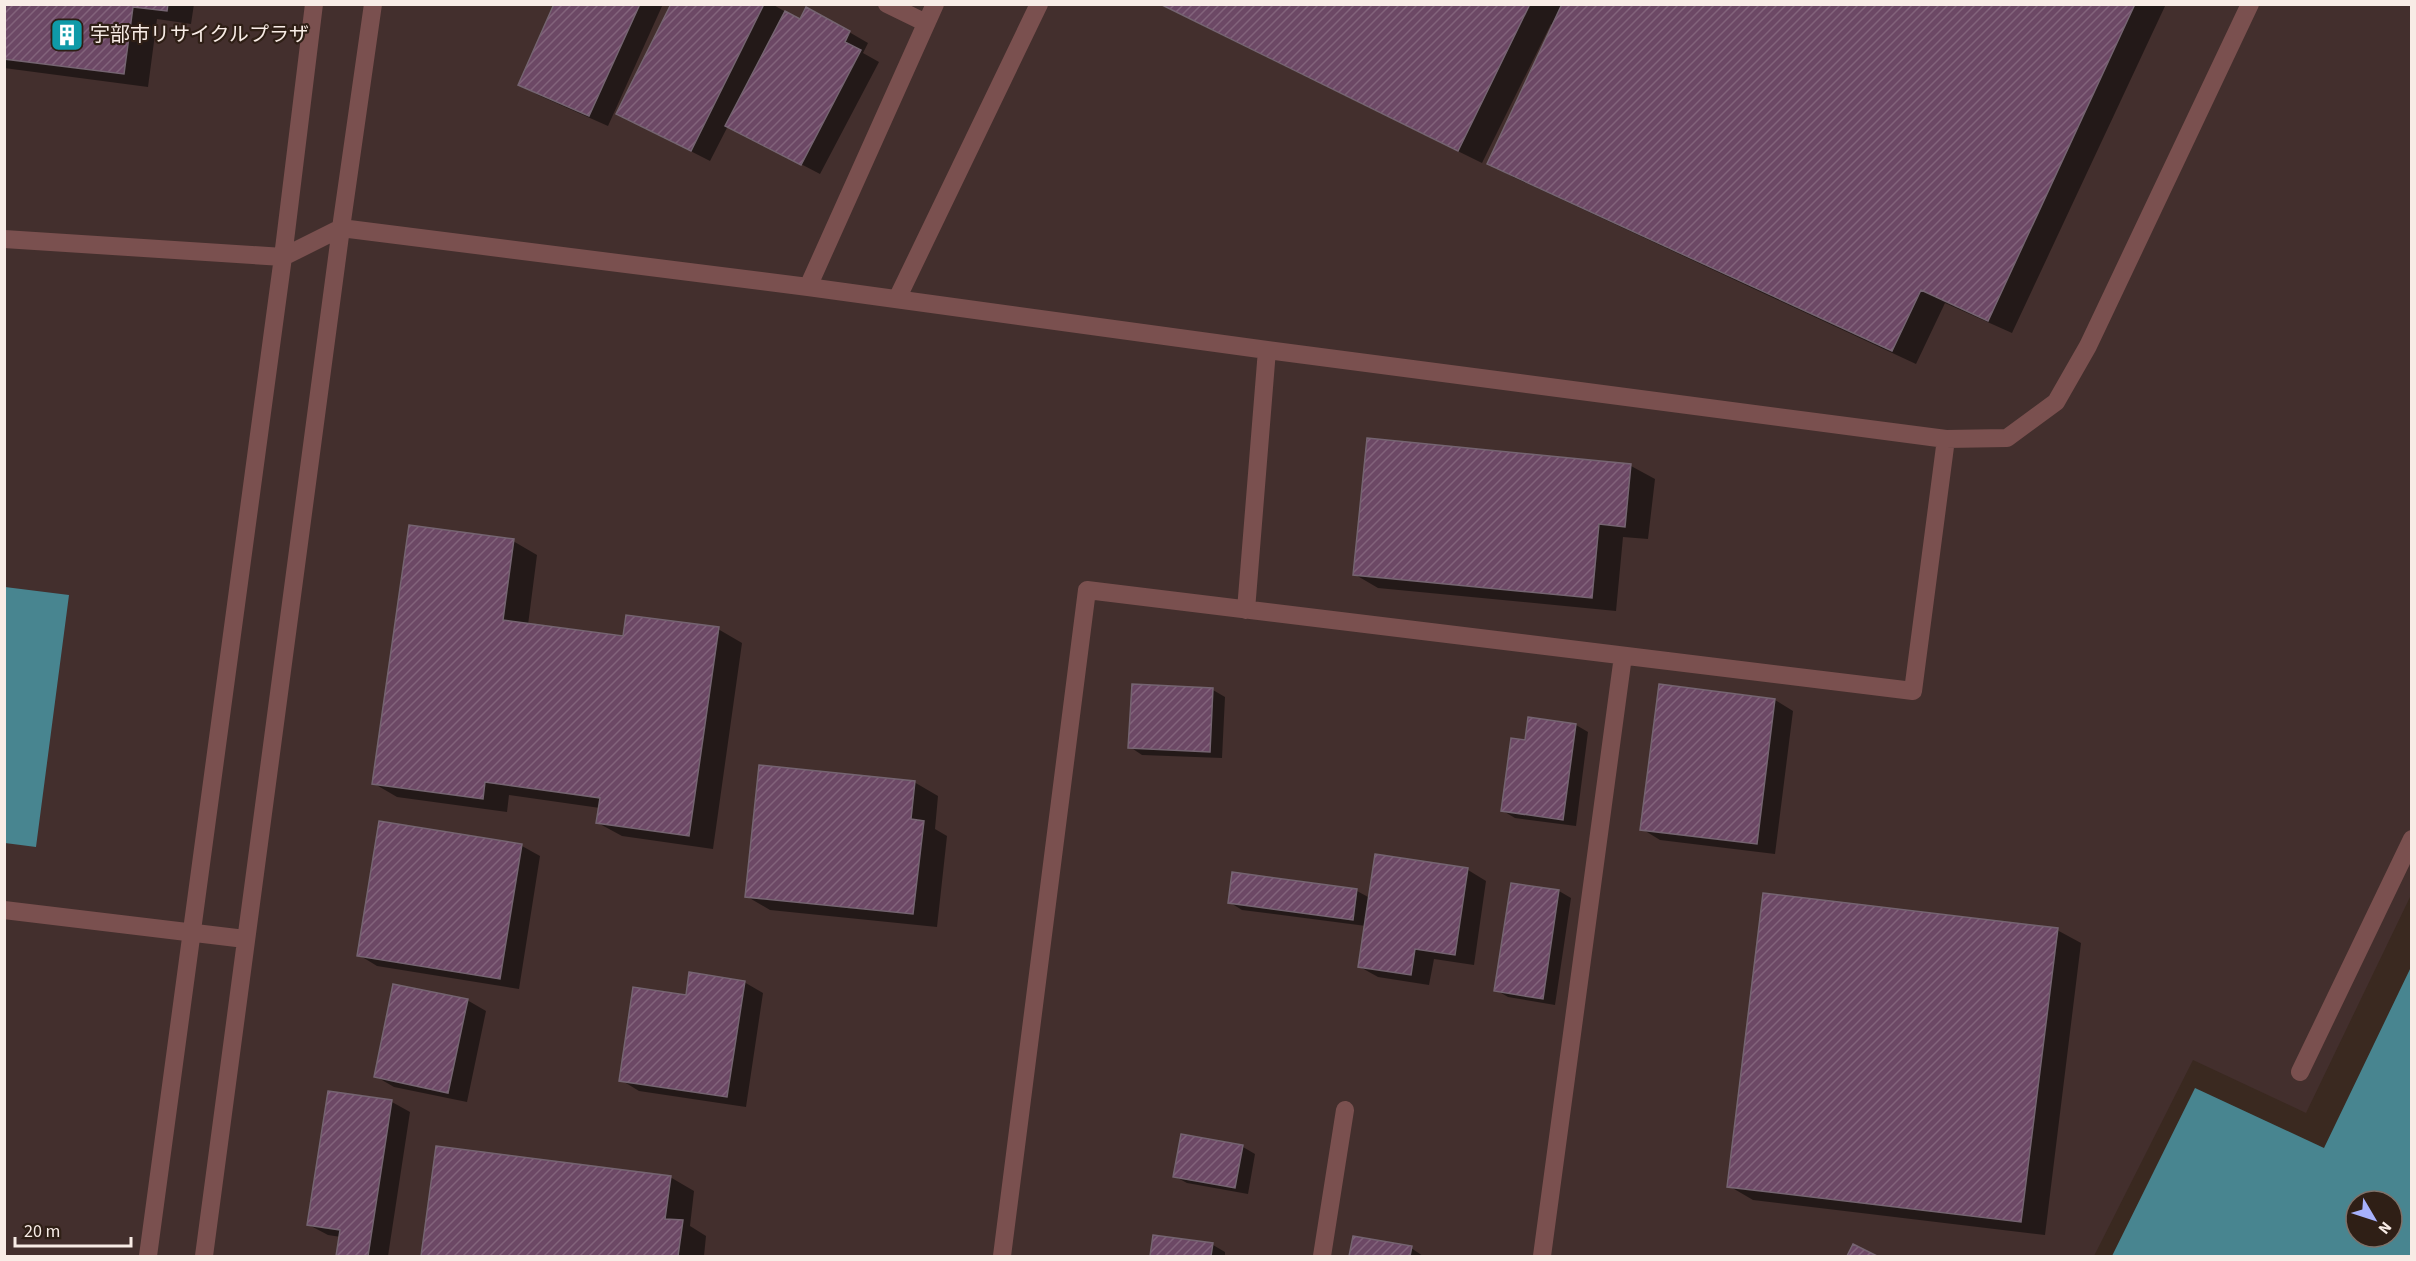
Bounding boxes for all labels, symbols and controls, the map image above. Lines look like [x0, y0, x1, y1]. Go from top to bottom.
building icon: 宇部市リサイクルプラザ [49, 17, 85, 53]
place label: 宇部市リサイクルプラザ [90, 21, 309, 49]
north arrow [2344, 1189, 2404, 1249]
scale bar [15, 1210, 130, 1248]
text: N [2373, 1217, 2397, 1239]
text: 20 m [24, 1219, 60, 1244]

